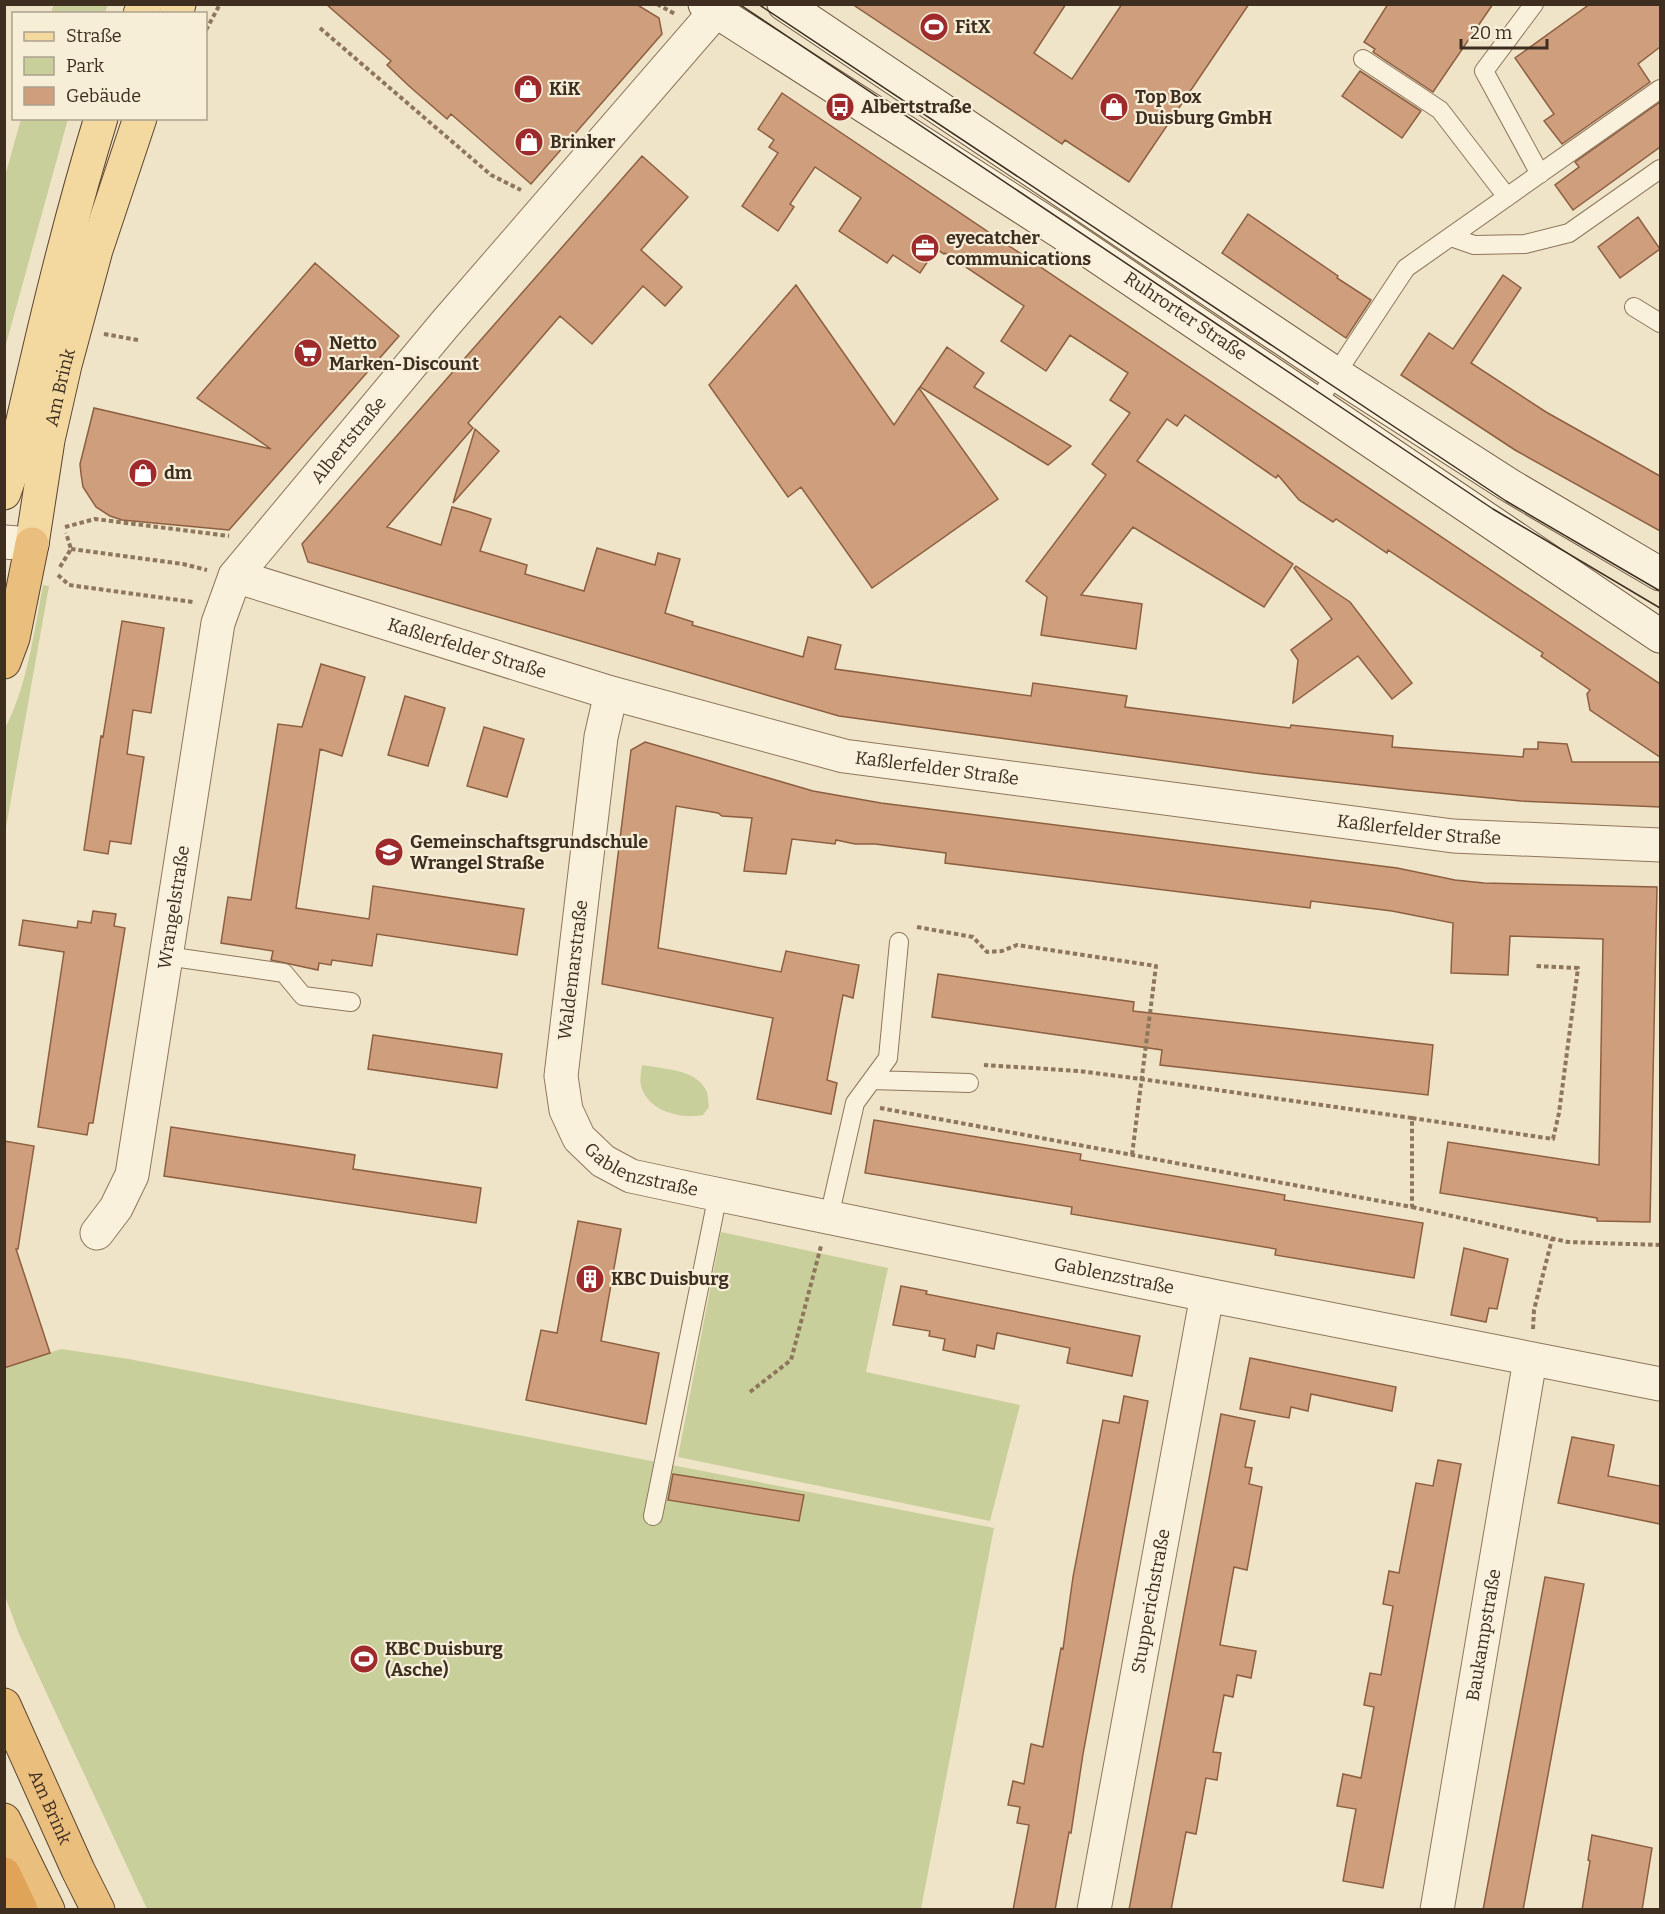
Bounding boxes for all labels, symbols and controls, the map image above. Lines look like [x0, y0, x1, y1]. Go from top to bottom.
sports icon: FitX [918, 11, 950, 43]
legend [12, 12, 207, 120]
scale bar [1461, 12, 1546, 50]
place label: FitX [955, 16, 991, 38]
text: 20 m [1470, 22, 1512, 44]
text: Straße [66, 25, 122, 47]
text: Park [66, 55, 105, 77]
shop icon: KiK [512, 73, 544, 105]
place label: KiK [549, 78, 580, 100]
text: Gebäude [66, 85, 141, 107]
place label: Top Box Duisburg GmbH [1135, 86, 1272, 129]
bus stop icon: Albertstraße [824, 91, 856, 123]
shop icon: Top Box Duisburg GmbH [1098, 91, 1130, 123]
place label: Albertstraße [861, 96, 972, 118]
shop icon: Brinker [513, 126, 545, 158]
place label: Brinker [550, 131, 616, 153]
place label: eyecatcher communications [946, 227, 1091, 270]
office icon: eyecatcher communications [909, 232, 941, 264]
street label: Ruhrorter Straße [1120, 267, 1251, 365]
place label: Netto Marken-Discount [329, 332, 479, 375]
supermarket icon: Netto Marken-Discount [292, 337, 324, 369]
street label: Am Brink [40, 345, 80, 429]
street label: Albertstraße [306, 392, 391, 488]
shop icon: dm [127, 457, 159, 489]
place label: dm [164, 462, 192, 484]
street label: Kaßlerfelder Straße [385, 613, 549, 683]
street label: Kaßlerfelder Straße [854, 747, 1020, 790]
street label: Kaßlerfelder Straße [1336, 810, 1502, 849]
place label: Gemeinschaftsgrundschule Wrangel Straße [410, 831, 648, 874]
school or university icon: Gemeinschaftsgrundschule Wrangel Straße [373, 836, 405, 868]
street label: Wrangelstraße [153, 844, 194, 971]
street label: Waldemarstraße [553, 899, 593, 1041]
street label: Gablenzstraße [580, 1138, 700, 1201]
street label: Gablenzstraße [1052, 1253, 1176, 1299]
building icon: KBC Duisburg [574, 1263, 606, 1295]
place label: KBC Duisburg [611, 1268, 729, 1290]
street label: Stupperichstraße [1127, 1527, 1175, 1675]
street label: Baukampstraße [1462, 1567, 1505, 1703]
place label: KBC Duisburg (Asche) [385, 1638, 503, 1681]
sports icon: KBC Duisburg (Asche) [348, 1643, 380, 1675]
street label: Am Brink [24, 1767, 76, 1849]

